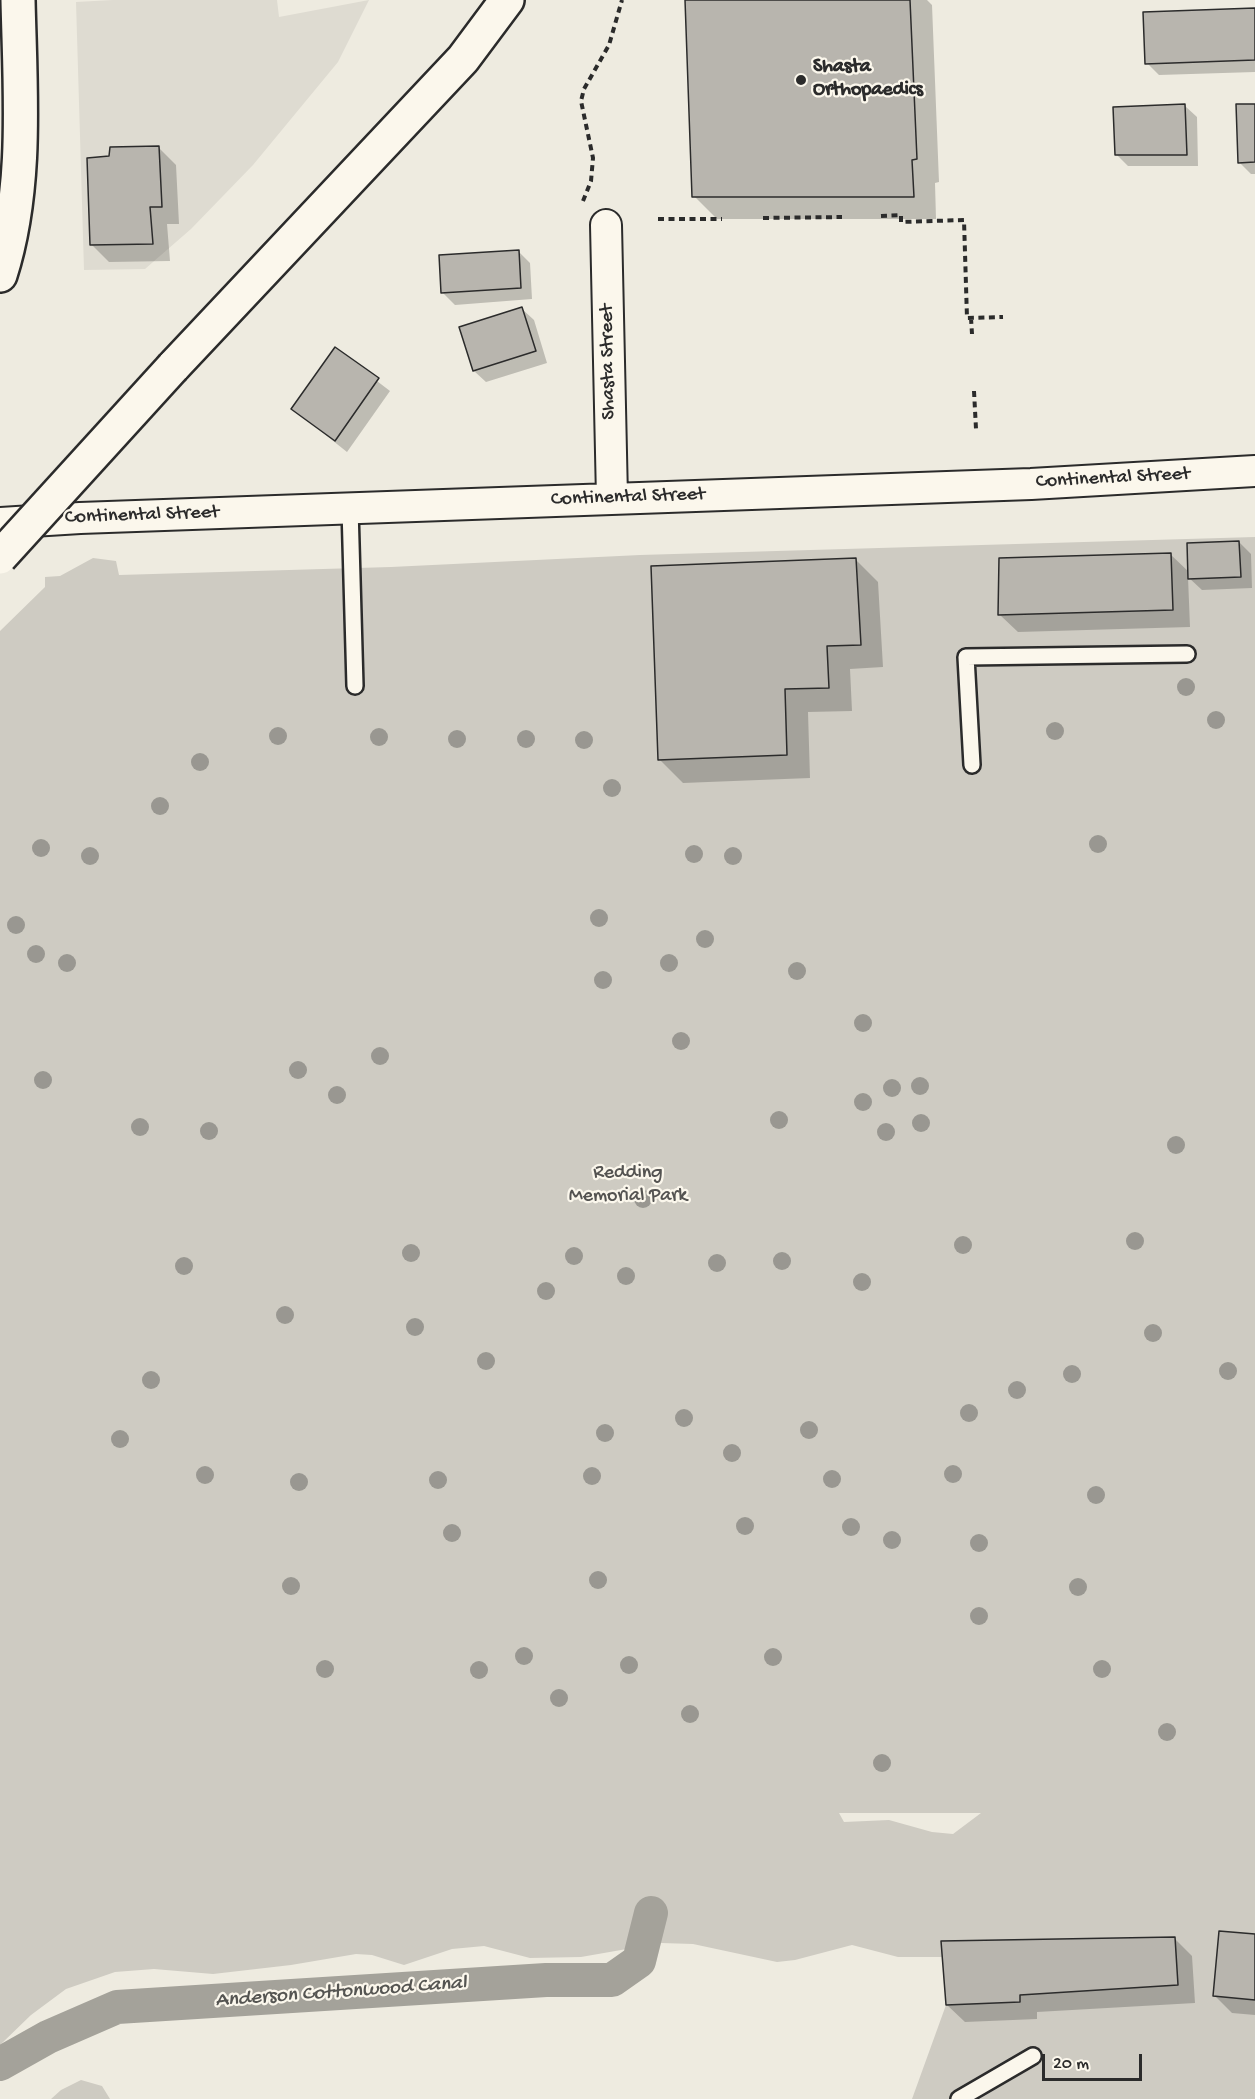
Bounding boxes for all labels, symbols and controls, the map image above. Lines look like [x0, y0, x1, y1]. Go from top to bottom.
place label: Shasta Orthopaedics [813, 56, 923, 103]
marker: Shasta Orthopaedics [794, 73, 808, 87]
street label: Shasta Street [596, 304, 622, 420]
street label: Continental Street [1035, 463, 1191, 495]
street label: Continental Street [550, 483, 706, 513]
street label: Continental Street [64, 501, 220, 531]
park label: Redding Memorial Park [569, 1162, 687, 1209]
water label: Anderson Cottonwood Canal [215, 1972, 467, 2014]
scale bar [1045, 2042, 1146, 2080]
text: 20 m [1053, 2054, 1089, 2075]

